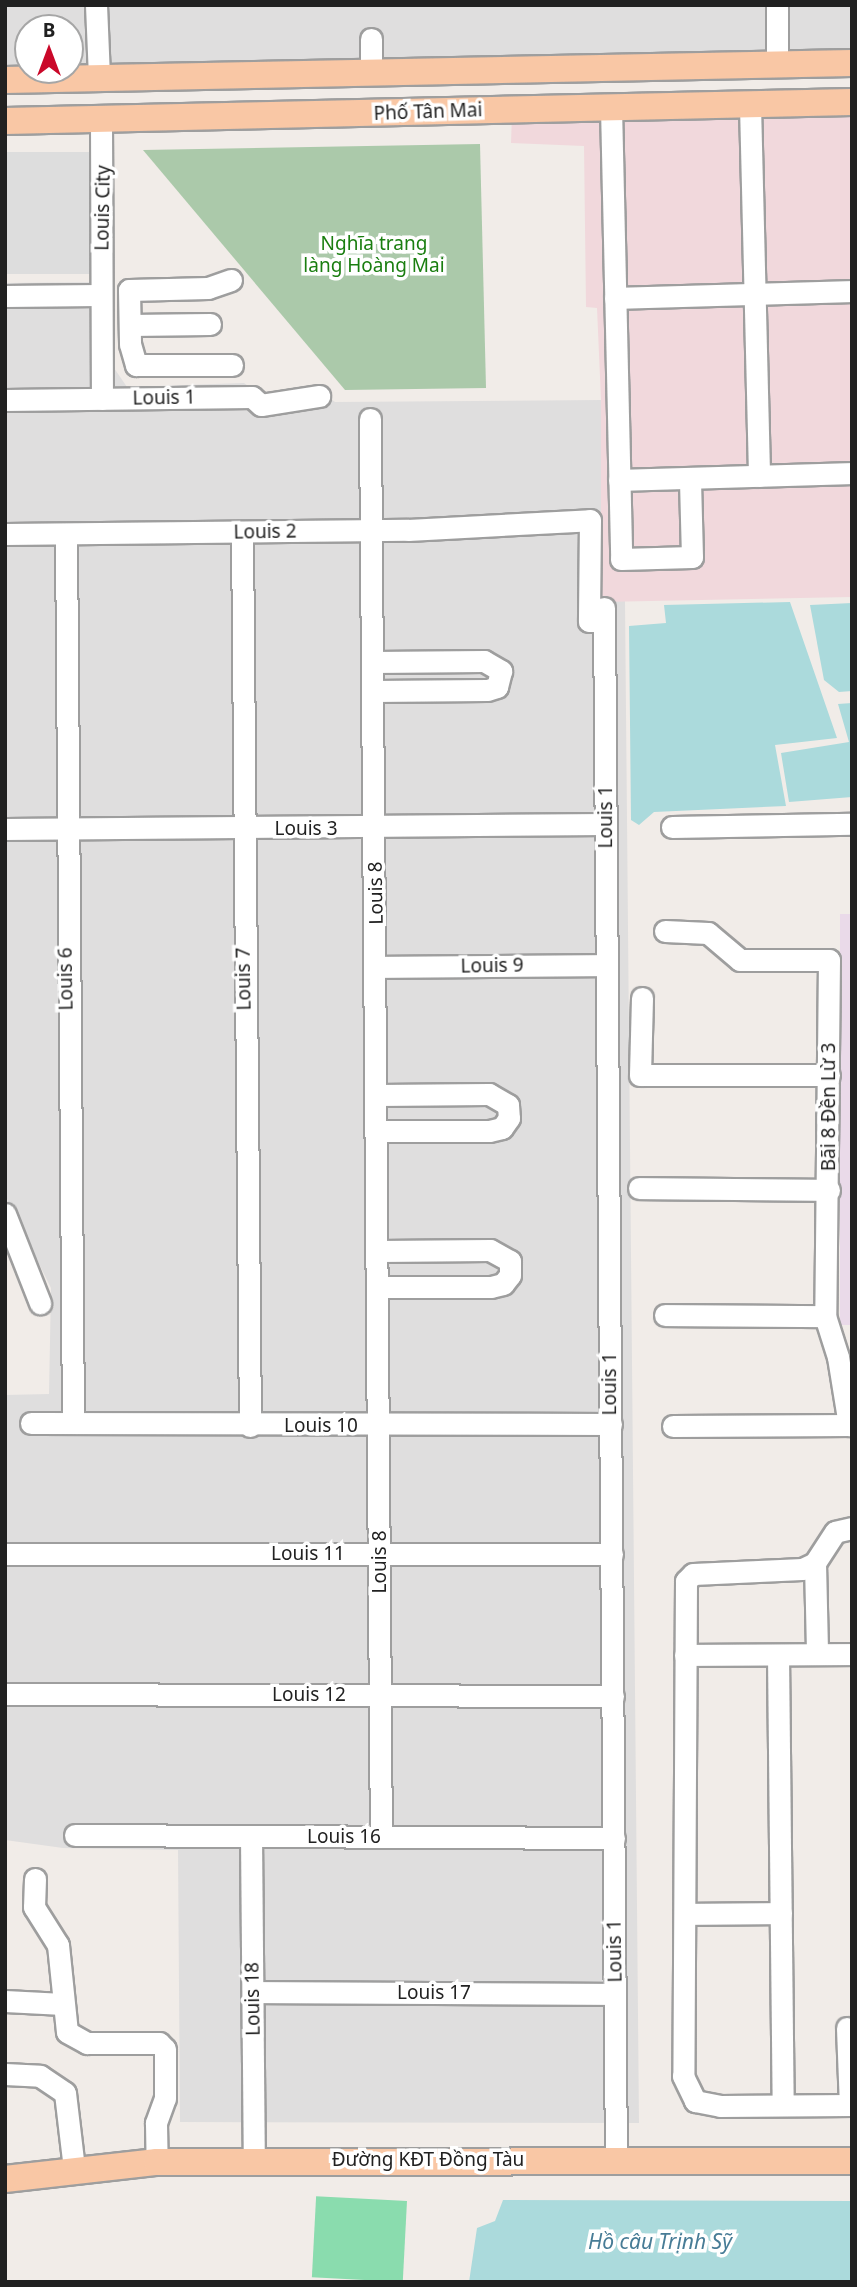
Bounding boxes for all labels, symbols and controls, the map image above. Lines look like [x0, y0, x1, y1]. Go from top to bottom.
north arrow [14, 14, 84, 84]
text: B [43, 17, 55, 43]
street label: Phố Tân Mai [373, 99, 483, 125]
street label: Louis City [91, 165, 115, 251]
park label: Nghĩa trang làng Hoàng Mai [303, 233, 445, 277]
street label: Louis 1 [132, 386, 196, 410]
street label: Louis 2 [233, 520, 297, 544]
street label: Louis 1 [595, 785, 617, 849]
street label: Louis 3 [274, 818, 338, 840]
street label: Louis 8 [364, 861, 388, 925]
street label: Louis 6 [54, 947, 78, 1011]
street label: Louis 7 [232, 947, 256, 1011]
street label: Louis 9 [460, 954, 524, 978]
street label: Bãi 8 Đền Lừ 3 [818, 1043, 840, 1171]
street label: Louis 1 [599, 1352, 621, 1416]
street label: Louis 10 [284, 1415, 358, 1437]
street label: Louis 8 [369, 1530, 391, 1594]
street label: Louis 11 [271, 1543, 345, 1565]
street label: Louis 12 [272, 1684, 346, 1706]
street label: Louis 16 [307, 1826, 381, 1848]
street label: Louis 1 [603, 1919, 627, 1983]
street label: Louis 18 [241, 1962, 265, 2036]
street label: Louis 17 [397, 1982, 471, 2004]
street label: Đường KĐT Đồng Tàu [332, 2149, 524, 2171]
water label: Hồ câu Trịnh Sỹ [588, 2228, 732, 2254]

